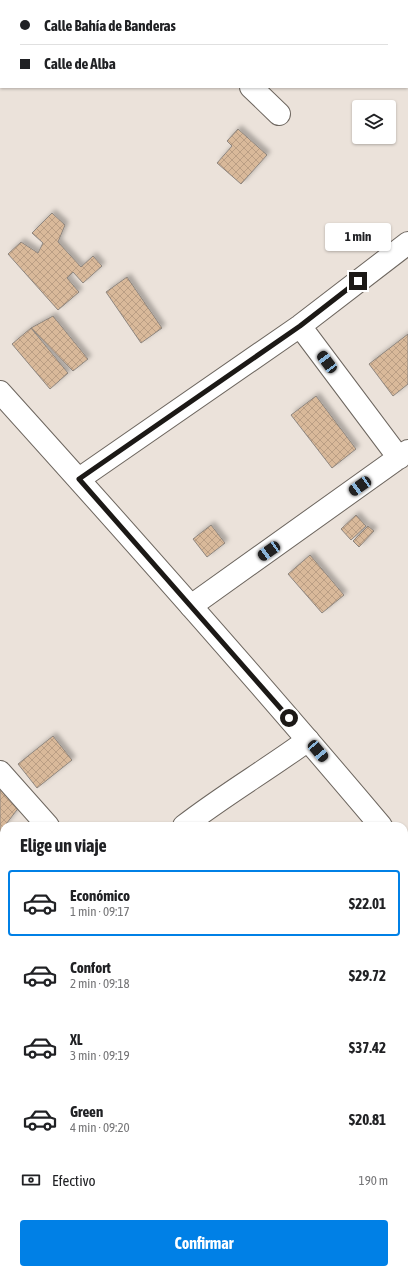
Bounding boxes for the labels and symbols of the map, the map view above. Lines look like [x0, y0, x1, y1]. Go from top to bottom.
callout: 1 min [325, 223, 391, 251]
route end [349, 272, 367, 290]
car [315, 349, 339, 375]
car [347, 474, 373, 498]
car [256, 539, 282, 563]
route start [280, 709, 298, 727]
car [306, 738, 330, 764]

